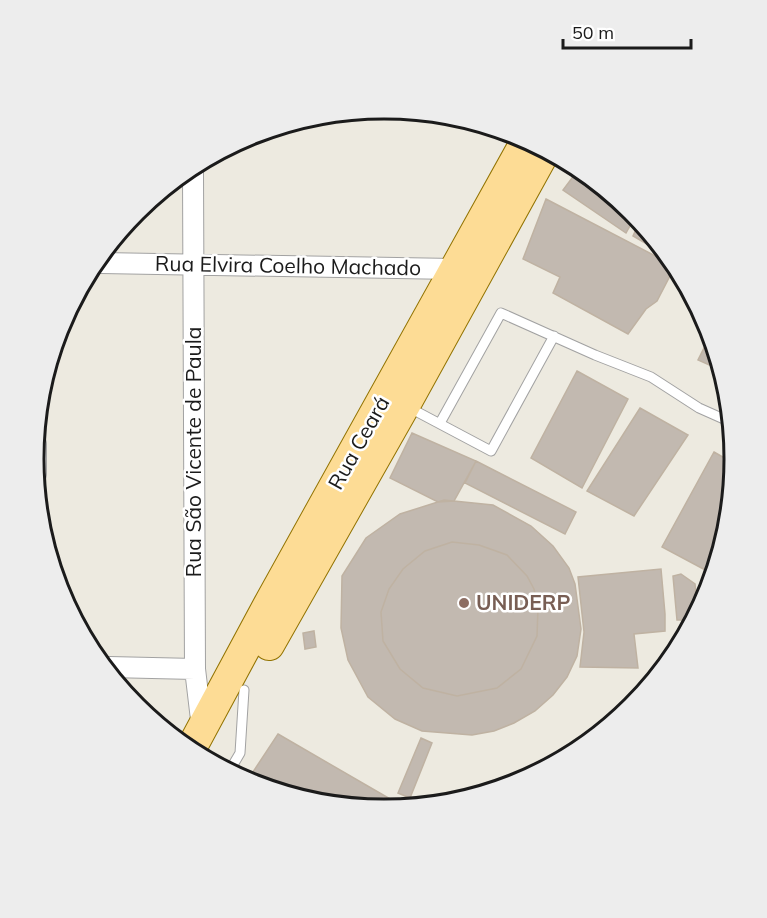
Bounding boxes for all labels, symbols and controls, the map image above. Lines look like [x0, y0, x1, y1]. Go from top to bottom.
scale bar [563, 12, 690, 50]
text: 50 m [572, 21, 614, 44]
street label: Rua Elvira Coelho Machado [155, 250, 421, 280]
street label: Rua São Vicente de Paula [180, 327, 206, 577]
street label: Rua Ceará [322, 391, 394, 494]
place label: UNIDERP [476, 589, 571, 615]
marker: UNIDERP [457, 596, 471, 610]

